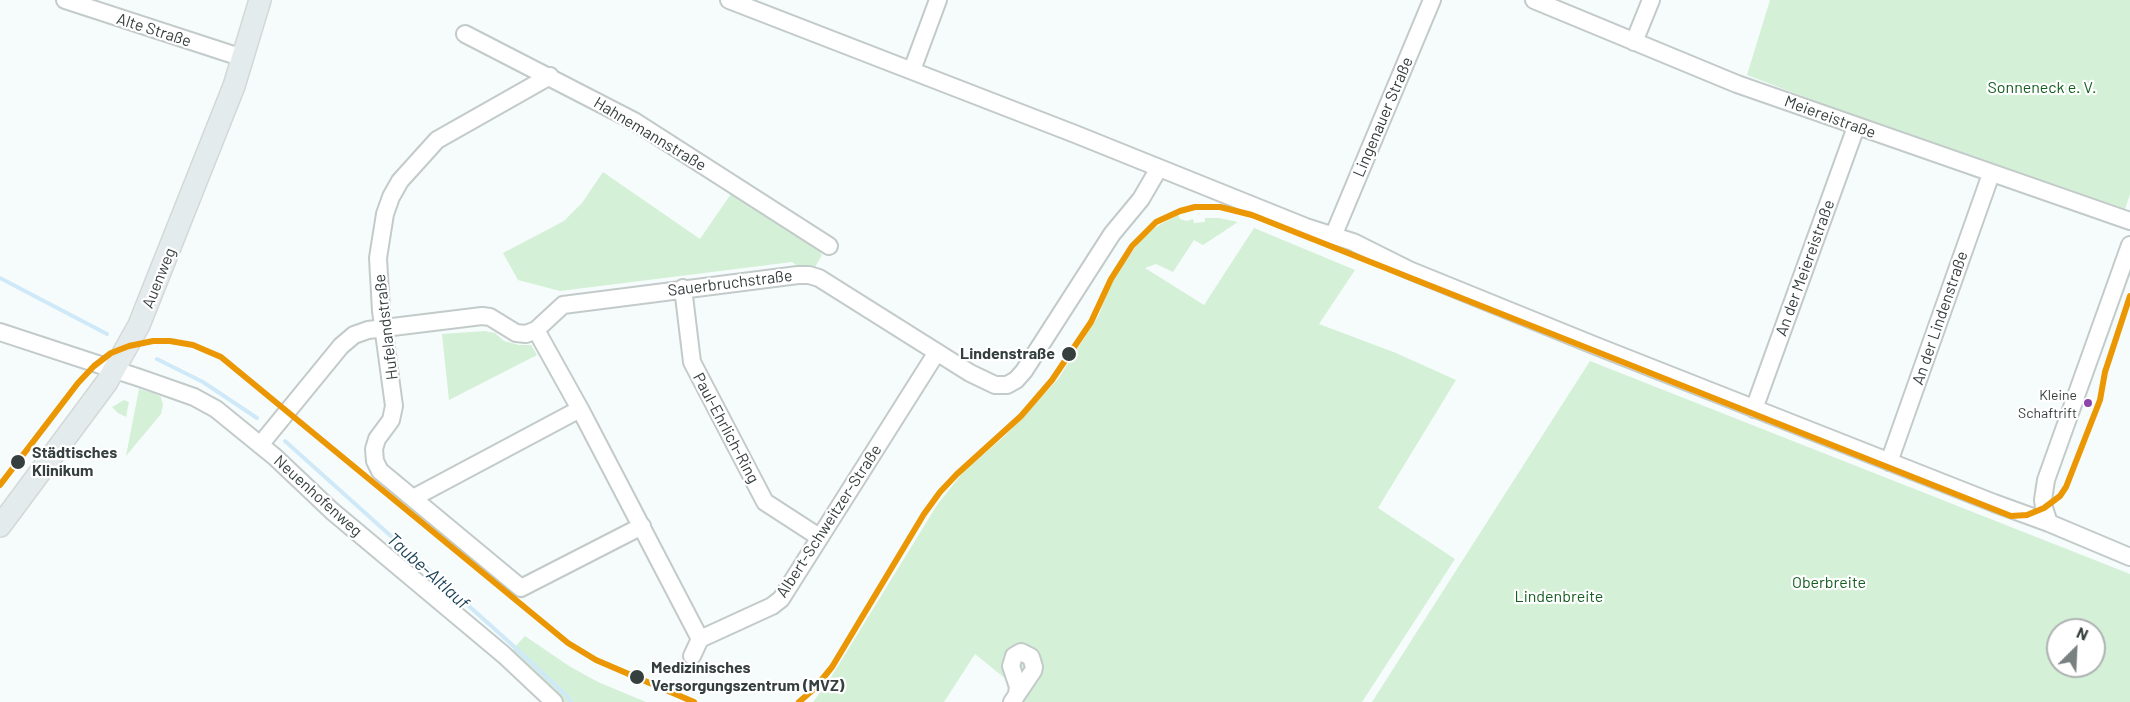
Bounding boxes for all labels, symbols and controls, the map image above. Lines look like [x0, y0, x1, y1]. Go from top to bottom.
street label: Alte Straße [114, 9, 194, 51]
street label: Lingenauer Straße [1349, 54, 1417, 180]
park label: Sonneneck e. V. [1987, 78, 2097, 98]
street label: Meiereistraße [1782, 92, 1878, 142]
street label: Hahnemannstraße [590, 93, 710, 175]
street label: An der Meiereistraße [1771, 197, 1839, 339]
street label: Auenweg [138, 245, 180, 311]
street label: An der Lindenstraße [1908, 249, 1972, 387]
street label: Sauerbruchstraße [667, 266, 793, 300]
street label: Hufelandstraße [370, 273, 402, 381]
place label: Lindenstraße [960, 344, 1055, 364]
marker: Lindenstraße [1060, 345, 1078, 363]
street label: Paul-Ehrlich-Ring [689, 370, 763, 486]
place label: Kleine Schaftrift [2018, 387, 2077, 419]
marker: Kleine Schaftrift [2082, 397, 2094, 409]
street label: Albert-Schweitzer-Straße [772, 441, 886, 601]
place label: Städtisches Klinikum [32, 443, 117, 481]
street label: Neuenhofenweg [270, 451, 366, 541]
marker: Städtisches Klinikum [9, 453, 27, 471]
water label: Taube-Altlauf [382, 528, 474, 614]
park label: Oberbreite [1792, 573, 1866, 593]
park label: Lindenbreite [1515, 587, 1603, 607]
north arrow [2046, 618, 2106, 678]
text: N [2074, 622, 2091, 644]
place label: Medizinisches Versorgungszentrum (MVZ) [651, 658, 844, 696]
marker: Medizinisches Versorgungszentrum (MVZ) [628, 668, 646, 686]

